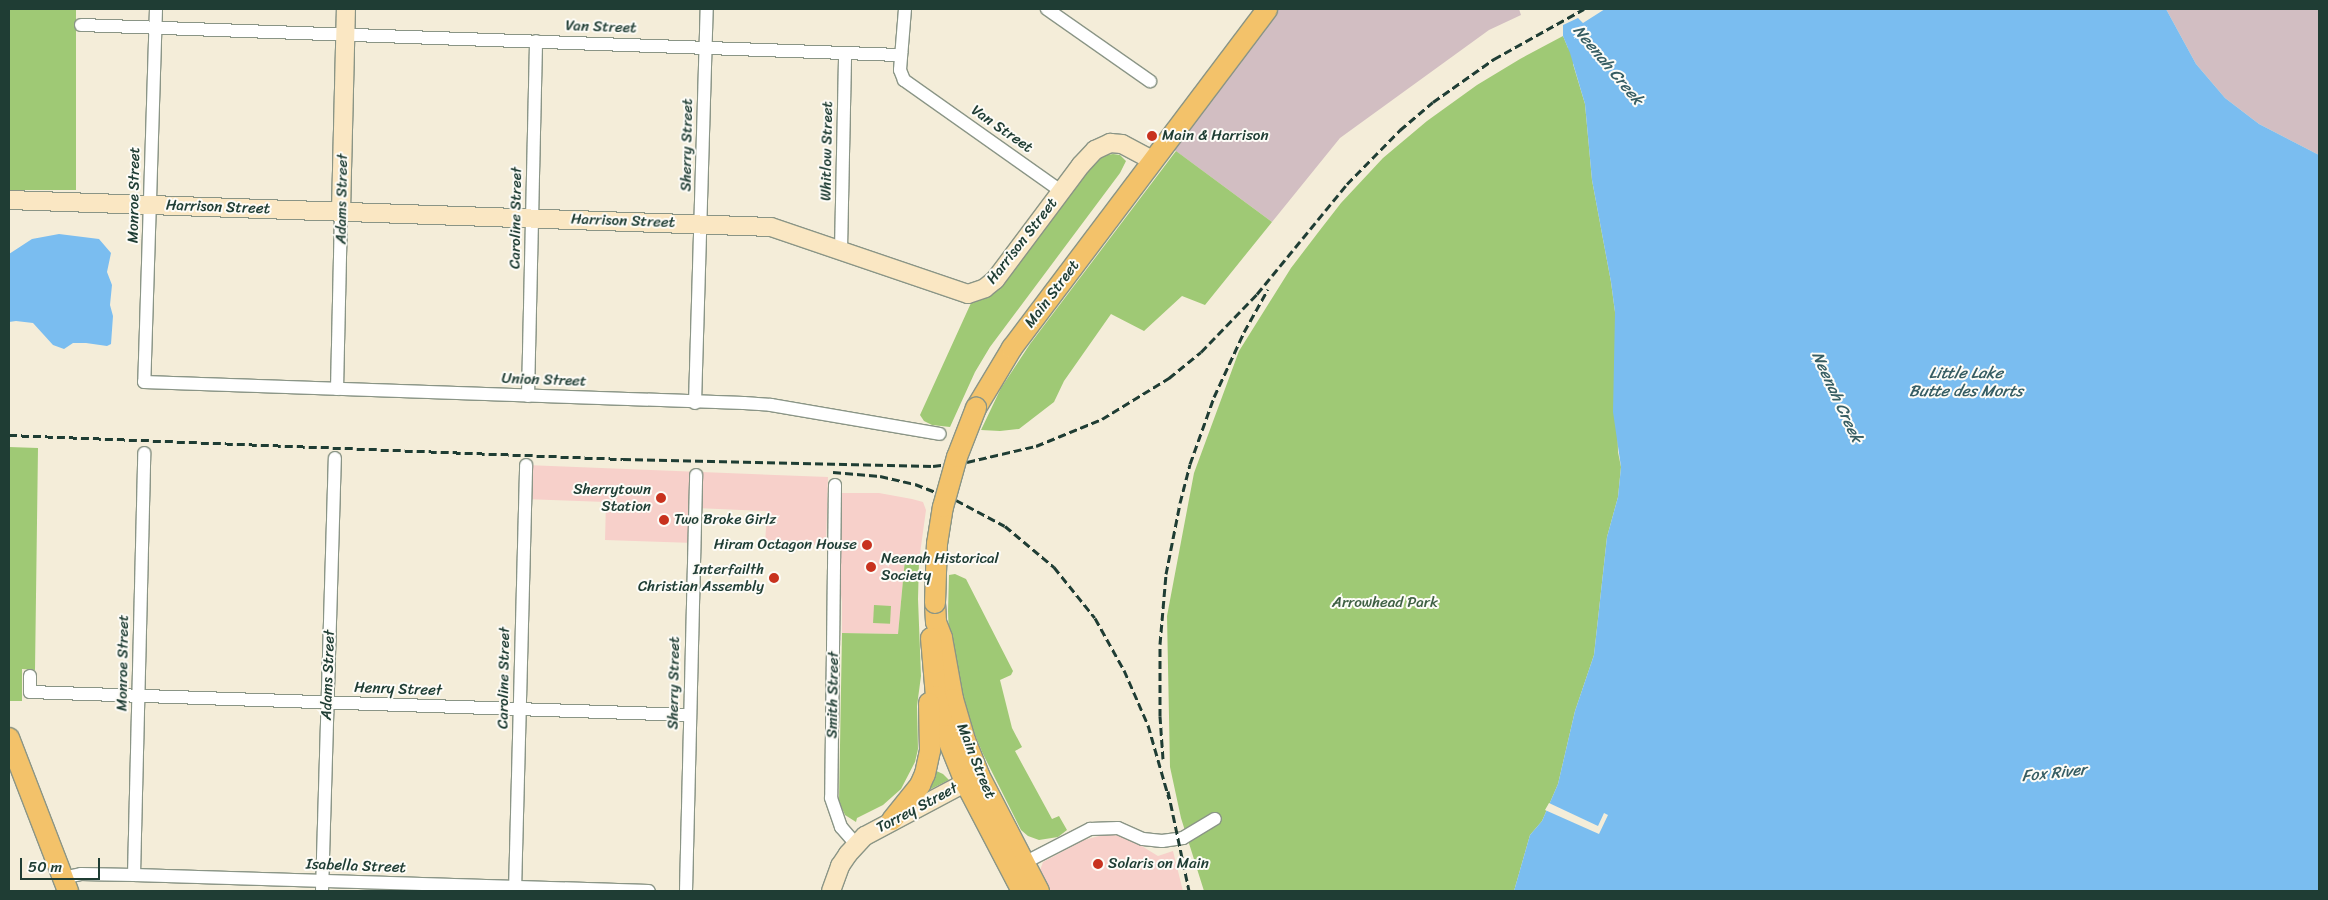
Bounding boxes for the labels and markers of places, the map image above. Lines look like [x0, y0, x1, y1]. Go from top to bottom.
place label: Main & Harrison [1162, 127, 1268, 145]
marker: Main & Harrison [1146, 130, 1158, 142]
place label: Sherrytown Station [573, 480, 651, 515]
marker: Sherrytown Station [655, 492, 667, 504]
place label: Two Broke Girlz [674, 511, 777, 529]
marker: Two Broke Girlz [658, 514, 670, 526]
place label: Hiram Octagon House [714, 536, 857, 554]
marker: Hiram Octagon House [861, 539, 873, 551]
place label: Neenah Historical Society [881, 549, 1000, 584]
place label: Interfailth Christian Assembly [637, 560, 764, 595]
marker: Neenah Historical Society [865, 561, 877, 573]
marker: Interfailth Christian Assembly [768, 572, 780, 584]
place label: Solaris on Main [1108, 855, 1209, 873]
marker: Solaris on Main [1092, 858, 1104, 870]

